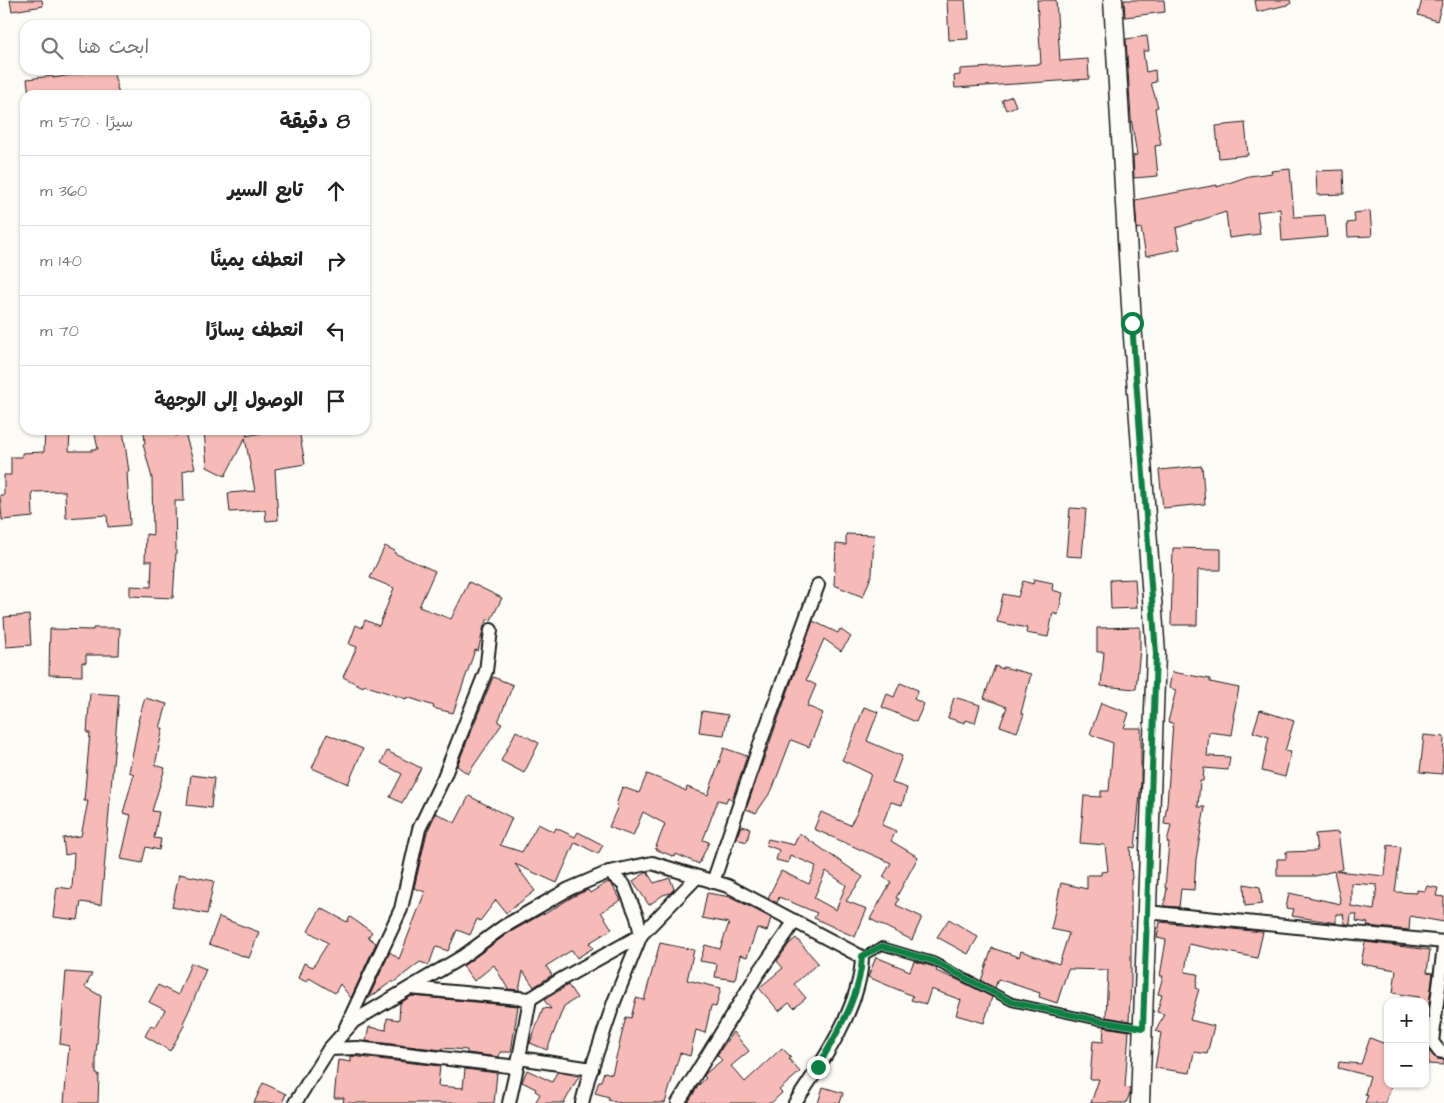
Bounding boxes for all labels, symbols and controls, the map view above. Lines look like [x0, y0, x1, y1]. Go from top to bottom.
search box [20, 20, 370, 75]
icon: search [38, 34, 66, 62]
text: ابحث هنا [78, 34, 149, 61]
text: 8 دقيقة [280, 107, 350, 136]
text: سيرًا · 570 m [40, 111, 133, 133]
text: تابع السير [228, 177, 303, 204]
icon: ahead [322, 177, 350, 205]
text: 360 m [40, 180, 87, 202]
text: انعطف يمينًا [211, 247, 303, 274]
icon: right [322, 247, 350, 275]
text: 140 m [40, 250, 82, 272]
route start [1121, 312, 1144, 335]
text: انعطف يسارًا [206, 317, 303, 344]
icon: left [322, 317, 350, 345]
text: 70 m [40, 320, 79, 342]
text: الوصول إلى الوجهة [154, 387, 303, 414]
icon: arrive [322, 387, 350, 415]
map controls [1384, 998, 1429, 1088]
button: + [1384, 998, 1429, 1043]
button: − [1384, 1043, 1429, 1088]
route end [807, 1056, 830, 1079]

